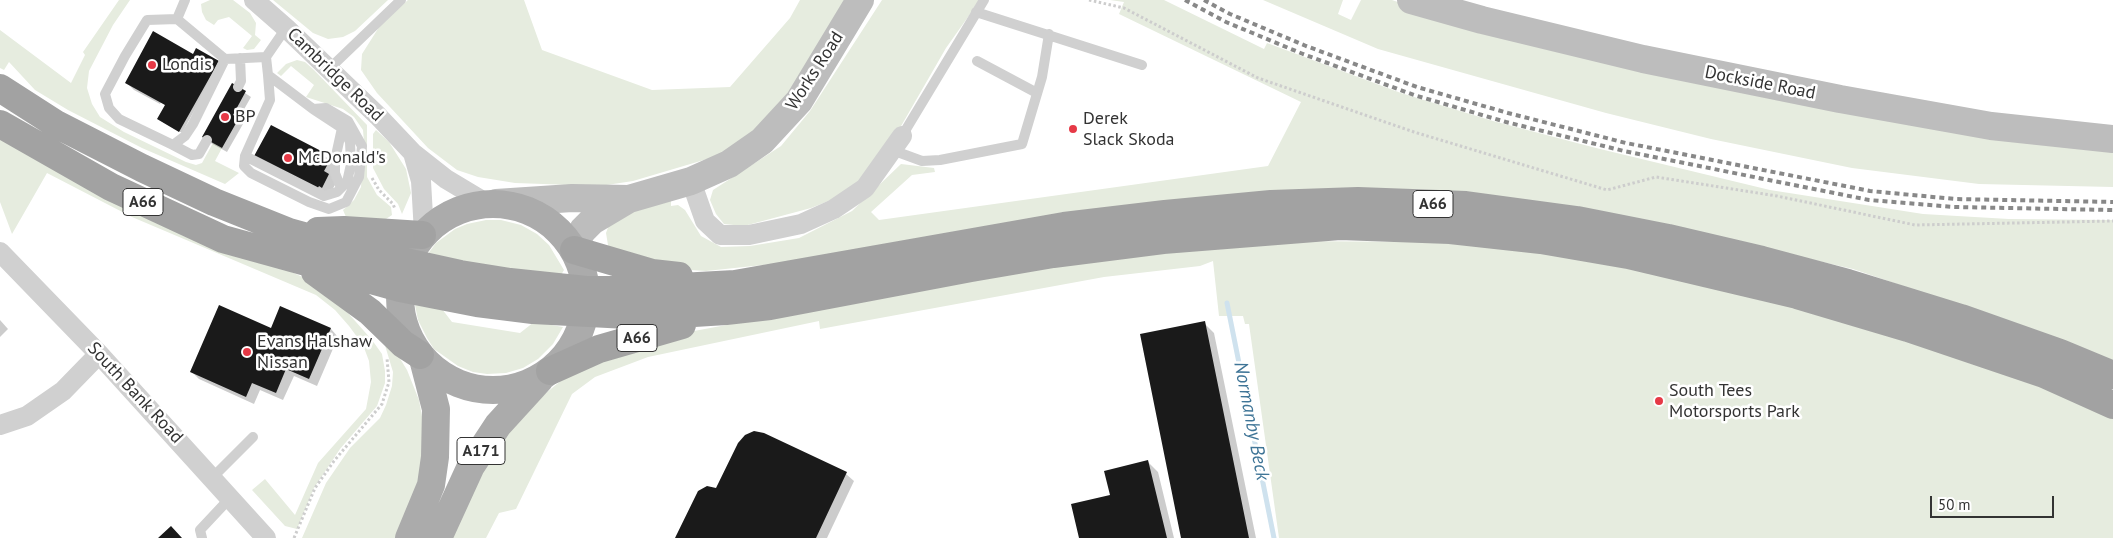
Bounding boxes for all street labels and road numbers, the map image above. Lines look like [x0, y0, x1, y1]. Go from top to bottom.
street label: Cambridge Road [282, 24, 388, 126]
street label: Works Road [782, 28, 848, 114]
street label: Dockside Road [1703, 62, 1817, 104]
road number: A66 [123, 188, 163, 216]
road number: A66 [1413, 190, 1453, 218]
road number: A66 [617, 324, 657, 352]
street label: South Bank Road [83, 338, 187, 448]
road number: A171 [457, 438, 505, 464]

